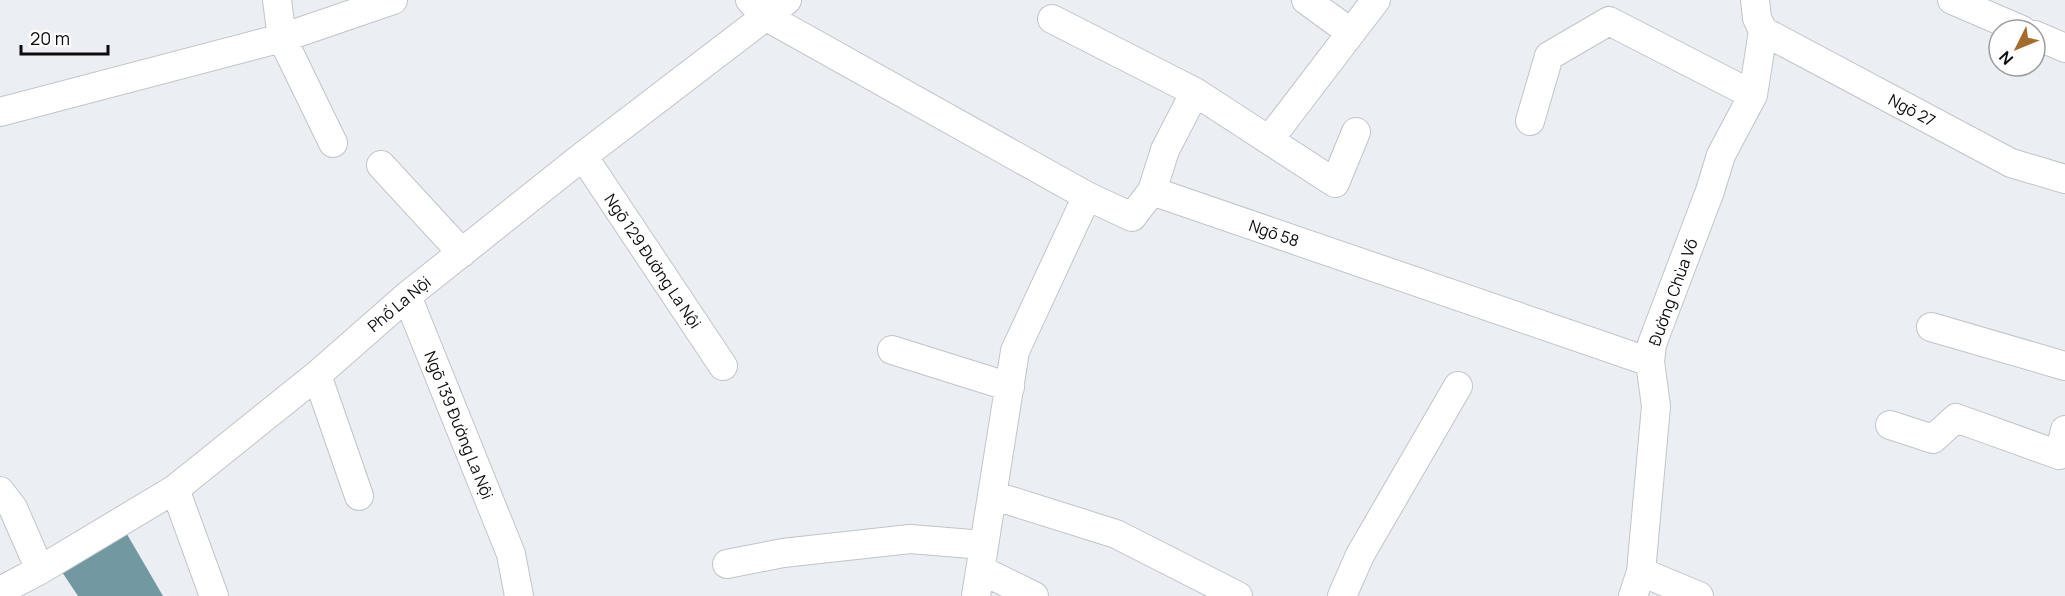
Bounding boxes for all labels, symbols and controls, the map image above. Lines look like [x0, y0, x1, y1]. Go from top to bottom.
scale bar [21, 18, 108, 56]
north arrow [1987, 18, 2047, 78]
text: 20 m [30, 26, 70, 50]
text: N [1994, 47, 2018, 70]
street label: Ngõ 27 [1885, 88, 1939, 132]
street label: Ngõ 129 Đường La Nội [600, 189, 706, 333]
street label: Ngõ 58 [1246, 214, 1302, 252]
street label: Đường Chùa Võ [1643, 235, 1703, 349]
street label: Phố La Nội [363, 271, 435, 337]
street label: Ngõ 139 Đường La Nội [419, 348, 499, 502]

